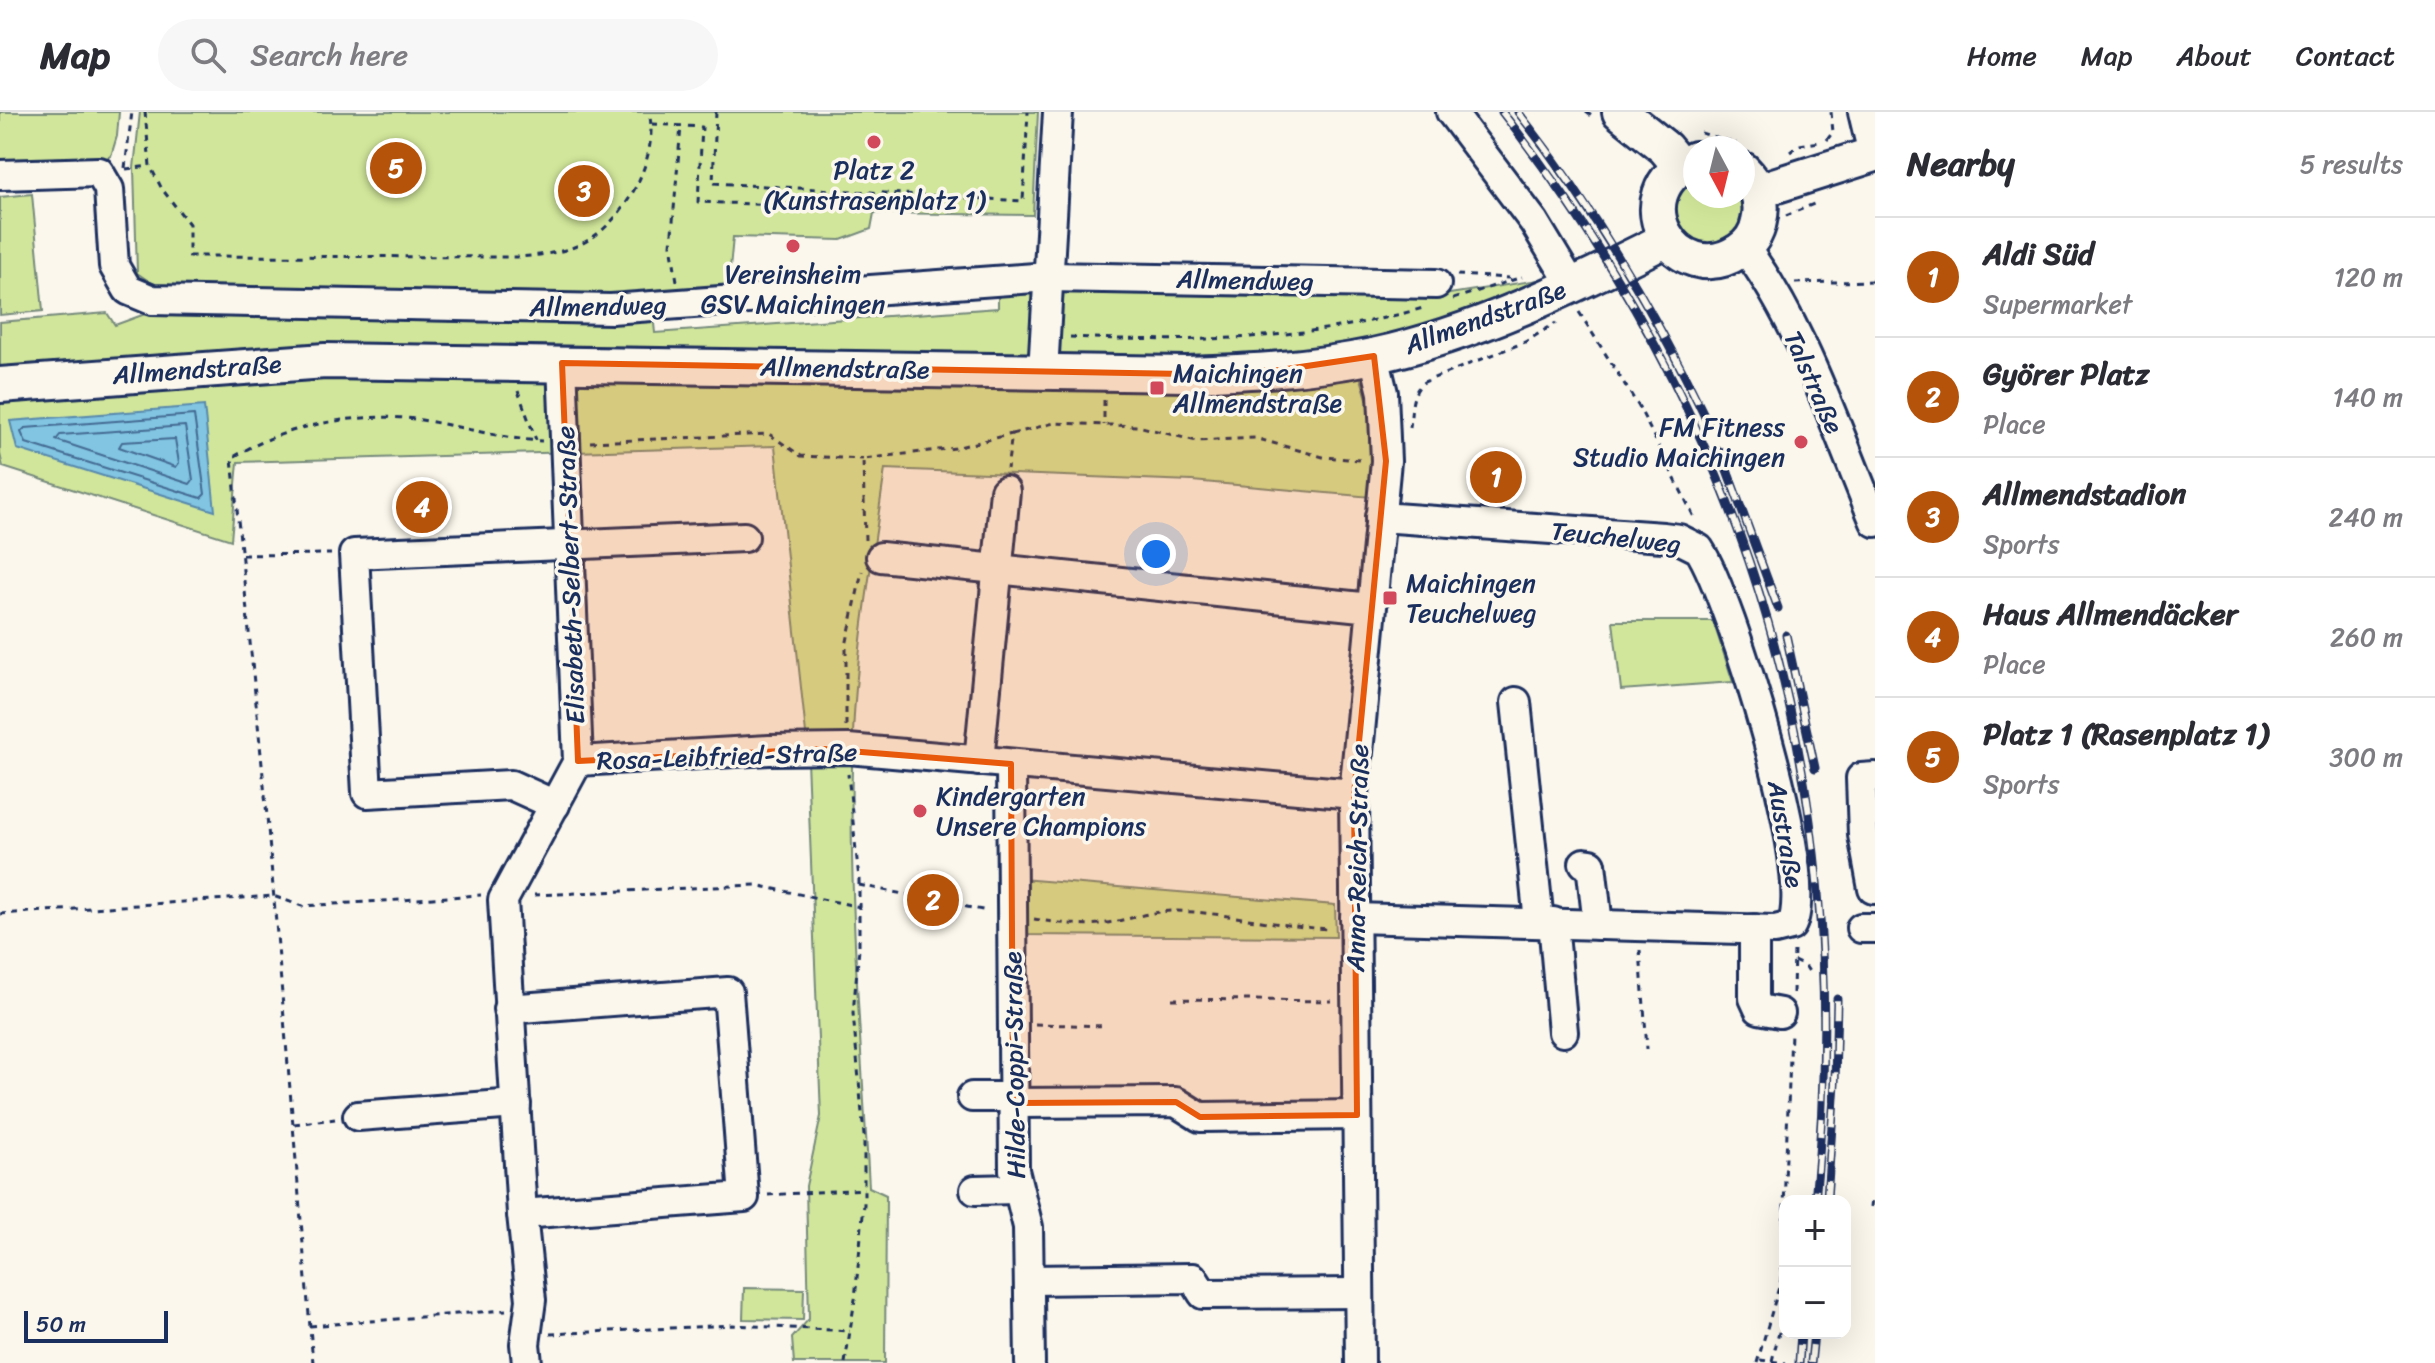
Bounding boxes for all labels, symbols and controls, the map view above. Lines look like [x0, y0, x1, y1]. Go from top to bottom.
search box [158, 19, 718, 91]
text: Map [40, 22, 110, 89]
text: Search here [250, 28, 408, 82]
text: Home [1967, 31, 2037, 80]
text: Map [2081, 31, 2132, 80]
text: About [2176, 31, 2252, 80]
text: Contact [2296, 31, 2395, 80]
icon: search [186, 33, 230, 77]
marker: Platz 2 (Kunstrasenplatz 1) [865, 133, 883, 151]
text: Nearby [1907, 134, 2015, 194]
north arrow [1683, 136, 1755, 208]
pin: 5 [370, 138, 422, 198]
text: 5 results [2300, 141, 2403, 187]
place label: Platz 2 (Kunstrasenplatz 1) [763, 147, 987, 223]
pin: 3 [558, 161, 610, 221]
text: Aldi Süd [1983, 227, 2094, 281]
marker: Vereinsheim GSV Maichingen [784, 237, 802, 255]
place label: Vereinsheim GSV Maichingen [701, 251, 885, 327]
text: 1 [1927, 254, 1939, 300]
text: 120 m [2334, 254, 2403, 300]
street label: Allmendweg [1175, 256, 1314, 304]
street label: Allmendstraße [1397, 266, 1573, 368]
text: Supermarket [1983, 281, 2132, 327]
street label: Allmendweg [528, 282, 667, 330]
street label: Talstraße [1771, 323, 1857, 442]
street label: Allmendstraße [110, 340, 283, 398]
street label: Allmendstraße [759, 344, 930, 392]
text: Györer Platz [1983, 347, 2150, 401]
place label: Maichingen Allmendstraße [1172, 350, 1343, 426]
text: 2 [1925, 374, 1941, 420]
text: 140 m [2332, 374, 2403, 420]
marker: Maichingen Allmendstraße [1148, 379, 1166, 397]
text: Place [1983, 401, 2046, 447]
place label: FM Fitness Studio Maichingen [1573, 404, 1786, 480]
street label: Elisabeth-Selbert-Straße [542, 425, 598, 725]
marker: FM Fitness Studio Maichingen [1792, 433, 1810, 451]
pin: 1 [1470, 447, 1522, 507]
text: Allmendstadion [1983, 467, 2186, 521]
pin: 4 [396, 477, 448, 537]
text: 3 [1926, 494, 1940, 540]
text: 240 m [2329, 494, 2403, 540]
street label: Teuchelweg [1549, 507, 1683, 567]
text: Sports [1983, 521, 2059, 567]
your location [1136, 534, 1176, 574]
place label: Maichingen Teuchelweg [1406, 560, 1536, 636]
text: Haus Allmendäcker [1983, 587, 2238, 641]
marker: Maichingen Teuchelweg [1381, 589, 1399, 607]
text: 4 [1925, 614, 1941, 660]
text: 260 m [2330, 614, 2403, 660]
text: Place [1983, 641, 2046, 687]
text: Platz 1 (Rasenplatz 1) [1983, 707, 2268, 761]
street label: Rosa-Leibfried-Straße [596, 728, 858, 784]
text: 5 [1925, 734, 1941, 780]
text: 300 m [2329, 734, 2403, 780]
street label: Anna-Reich-Straße [1332, 744, 1382, 973]
text: Sports [1983, 761, 2059, 807]
place label: Kindergarten Unsere Champions [936, 773, 1146, 849]
street label: Austraße [1754, 776, 1818, 892]
marker: Kindergarten Unsere Champions [911, 802, 929, 820]
pin: 2 [907, 870, 959, 930]
street label: Hilde-Coppi-Straße [989, 950, 1039, 1179]
map controls [1779, 1195, 1851, 1339]
button: + [1779, 1195, 1851, 1267]
button: − [1779, 1267, 1851, 1339]
text: 50 m [36, 1305, 86, 1344]
scale bar [24, 1307, 168, 1343]

